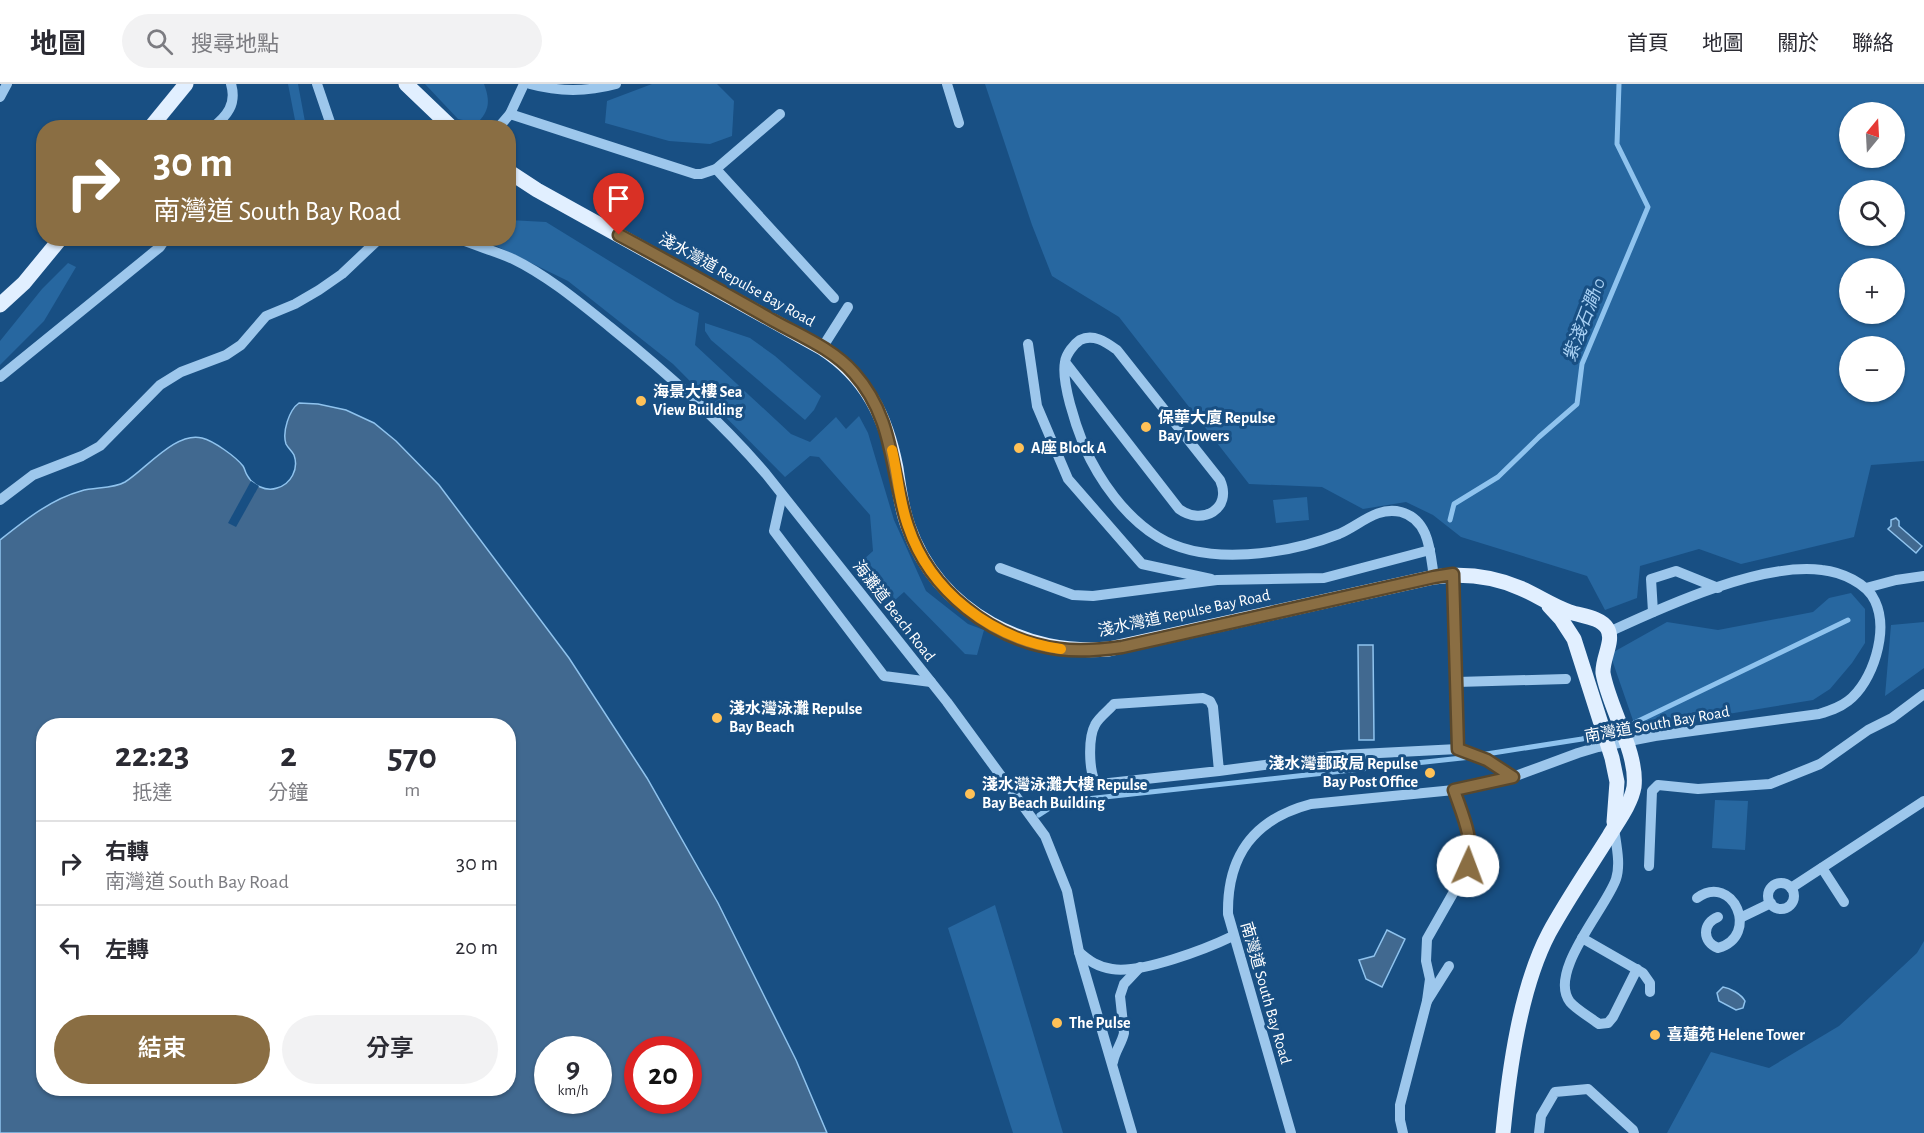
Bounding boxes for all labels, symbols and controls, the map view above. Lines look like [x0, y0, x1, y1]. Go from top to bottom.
search box [122, 14, 542, 68]
icon: search [143, 25, 176, 58]
text: 地圖 [30, 31, 86, 59]
text: 搜尋地點 [191, 33, 279, 55]
text: 首頁 [1627, 33, 1669, 54]
text: 地圖 [1702, 33, 1744, 54]
text: 關於 [1777, 33, 1819, 54]
text: 聯絡 [1852, 33, 1894, 54]
north arrow [1839, 102, 1905, 168]
map controls [1839, 102, 1905, 402]
text: 30 m [153, 142, 233, 184]
icon: right [54, 144, 132, 222]
pin [593, 173, 644, 235]
button: search [1839, 180, 1905, 246]
icon: arrive [602, 182, 635, 215]
text: 南灣道 South Bay Road [153, 198, 401, 225]
street label: 淺水灣道 Repulse Bay Road [656, 230, 818, 330]
button: + [1839, 258, 1905, 324]
water label: 紫淺石澗10 [1559, 275, 1609, 364]
button: − [1839, 336, 1905, 402]
place label: 海景大樓 Sea View Building [653, 383, 744, 418]
marker: 海景大樓 Sea View Building [634, 394, 648, 408]
place label: 保華大廈 Repulse Bay Towers [1158, 409, 1276, 445]
marker: 保華大廈 Repulse Bay Towers [1139, 420, 1153, 434]
place label: A座 Block A [1031, 439, 1107, 456]
marker: A座 Block A [1012, 441, 1026, 455]
street label: 海灘道 Beach Road [850, 557, 939, 664]
street label: 淺水灣道 Repulse Bay Road [1096, 586, 1272, 640]
place label: 淺水灣泳灘 Repulse Bay Beach [729, 699, 863, 736]
street label: 南灣道 South Bay Road [1583, 702, 1731, 746]
marker: 淺水灣泳灘 Repulse Bay Beach [710, 711, 724, 725]
text: 22:23 [115, 737, 190, 773]
text: 2 [280, 737, 297, 773]
text: 570 [387, 739, 437, 775]
place label: 淺水灣郵政局 Repulse Bay Post Office [1269, 754, 1418, 791]
marker: 淺水灣郵政局 Repulse Bay Post Office [1423, 766, 1437, 780]
place label: 淺水灣泳灘大樓 Repulse Bay Beach Building [982, 775, 1148, 812]
text: m [404, 780, 420, 800]
text: 抵達 [132, 783, 172, 803]
text: 分鐘 [268, 783, 308, 803]
marker: 淺水灣泳灘大樓 Repulse Bay Beach Building [963, 787, 977, 801]
position arrow [1436, 834, 1500, 898]
text: 右轉 [105, 841, 149, 863]
icon: right [54, 847, 87, 880]
text: 30 m [456, 852, 498, 874]
text: 南灣道 South Bay Road [105, 872, 289, 892]
street label: 南灣道 South Bay Road [1237, 920, 1295, 1066]
icon: left [54, 931, 87, 964]
text: 20 m [455, 936, 498, 958]
text: 左轉 [105, 939, 149, 961]
button: 結束 [54, 1015, 270, 1084]
button: 分享 [282, 1015, 498, 1084]
place label: The Pulse [1069, 1015, 1131, 1031]
marker: The Pulse [1050, 1016, 1064, 1030]
place label: 喜蓮苑 Helene Tower [1667, 1026, 1805, 1043]
marker: 喜蓮苑 Helene Tower [1648, 1028, 1662, 1042]
speed limit sign: 20 [624, 1036, 702, 1114]
text: 9 [566, 1053, 580, 1083]
text: km/h [558, 1083, 588, 1098]

